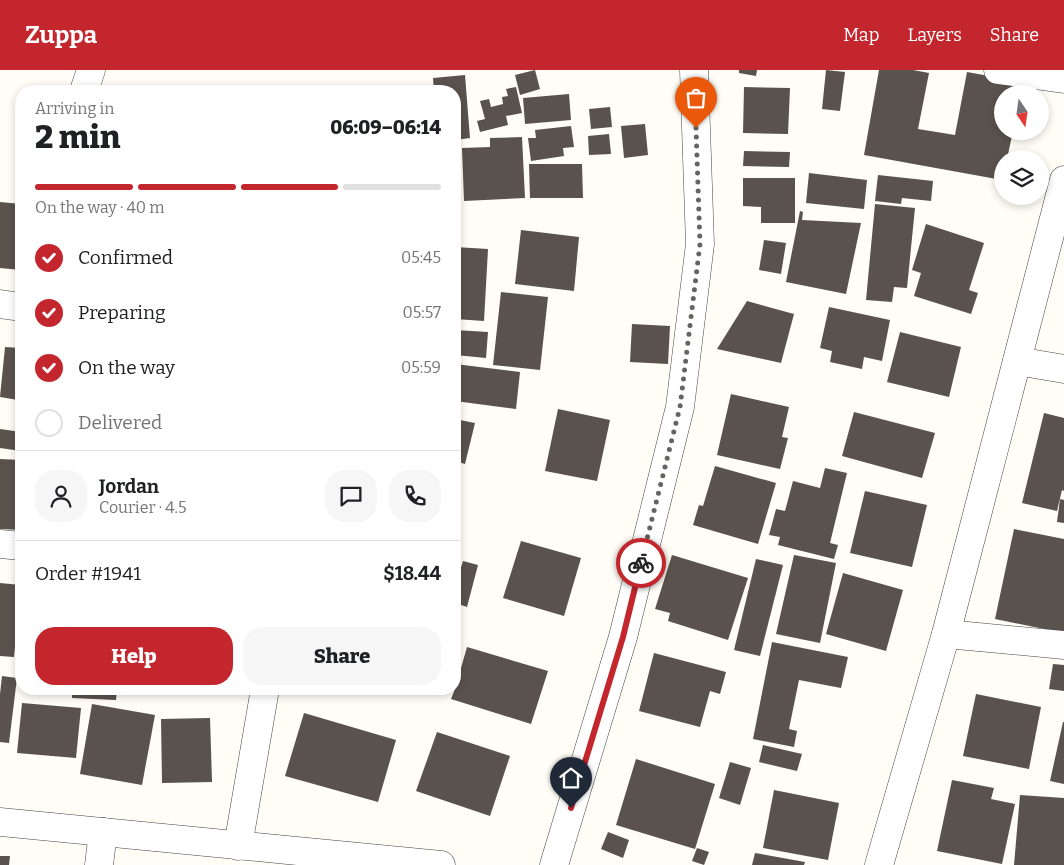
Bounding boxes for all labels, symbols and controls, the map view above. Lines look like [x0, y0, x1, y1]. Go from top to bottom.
text: Zuppa [25, 21, 97, 49]
text: Map [843, 24, 879, 46]
text: Layers [907, 24, 962, 46]
text: Share [990, 24, 1039, 46]
pin [675, 77, 717, 128]
icon: bag [682, 84, 710, 112]
north arrow [994, 85, 1049, 140]
map controls [994, 85, 1049, 205]
text: Arriving in [35, 99, 114, 118]
text: 06:09–06:14 [330, 116, 441, 139]
text: 2 min [35, 118, 121, 156]
button: layers [994, 150, 1049, 205]
text: On the way · 40 m [35, 198, 165, 217]
icon: check [35, 244, 63, 272]
text: Confirmed [78, 246, 173, 269]
text: 05:45 [401, 248, 441, 267]
icon: check [35, 299, 63, 327]
text: Preparing [78, 301, 166, 324]
text: 05:57 [403, 303, 441, 322]
icon: check [35, 354, 63, 382]
text: On the way [78, 356, 175, 379]
text: 05:59 [401, 358, 441, 377]
text: Delivered [78, 411, 162, 434]
button: person [35, 470, 87, 522]
button: chat [325, 470, 377, 522]
button: phone [389, 470, 441, 522]
text: Jordan [99, 475, 159, 498]
text: Courier · 4.5 [99, 498, 187, 517]
courier [616, 538, 666, 588]
icon: bike [627, 549, 655, 577]
text: Order #1941 [35, 562, 141, 585]
text: $18.44 [383, 562, 441, 585]
button: Help [35, 627, 233, 685]
button: Share [243, 627, 441, 685]
pin [550, 757, 592, 808]
icon: home [557, 764, 585, 792]

